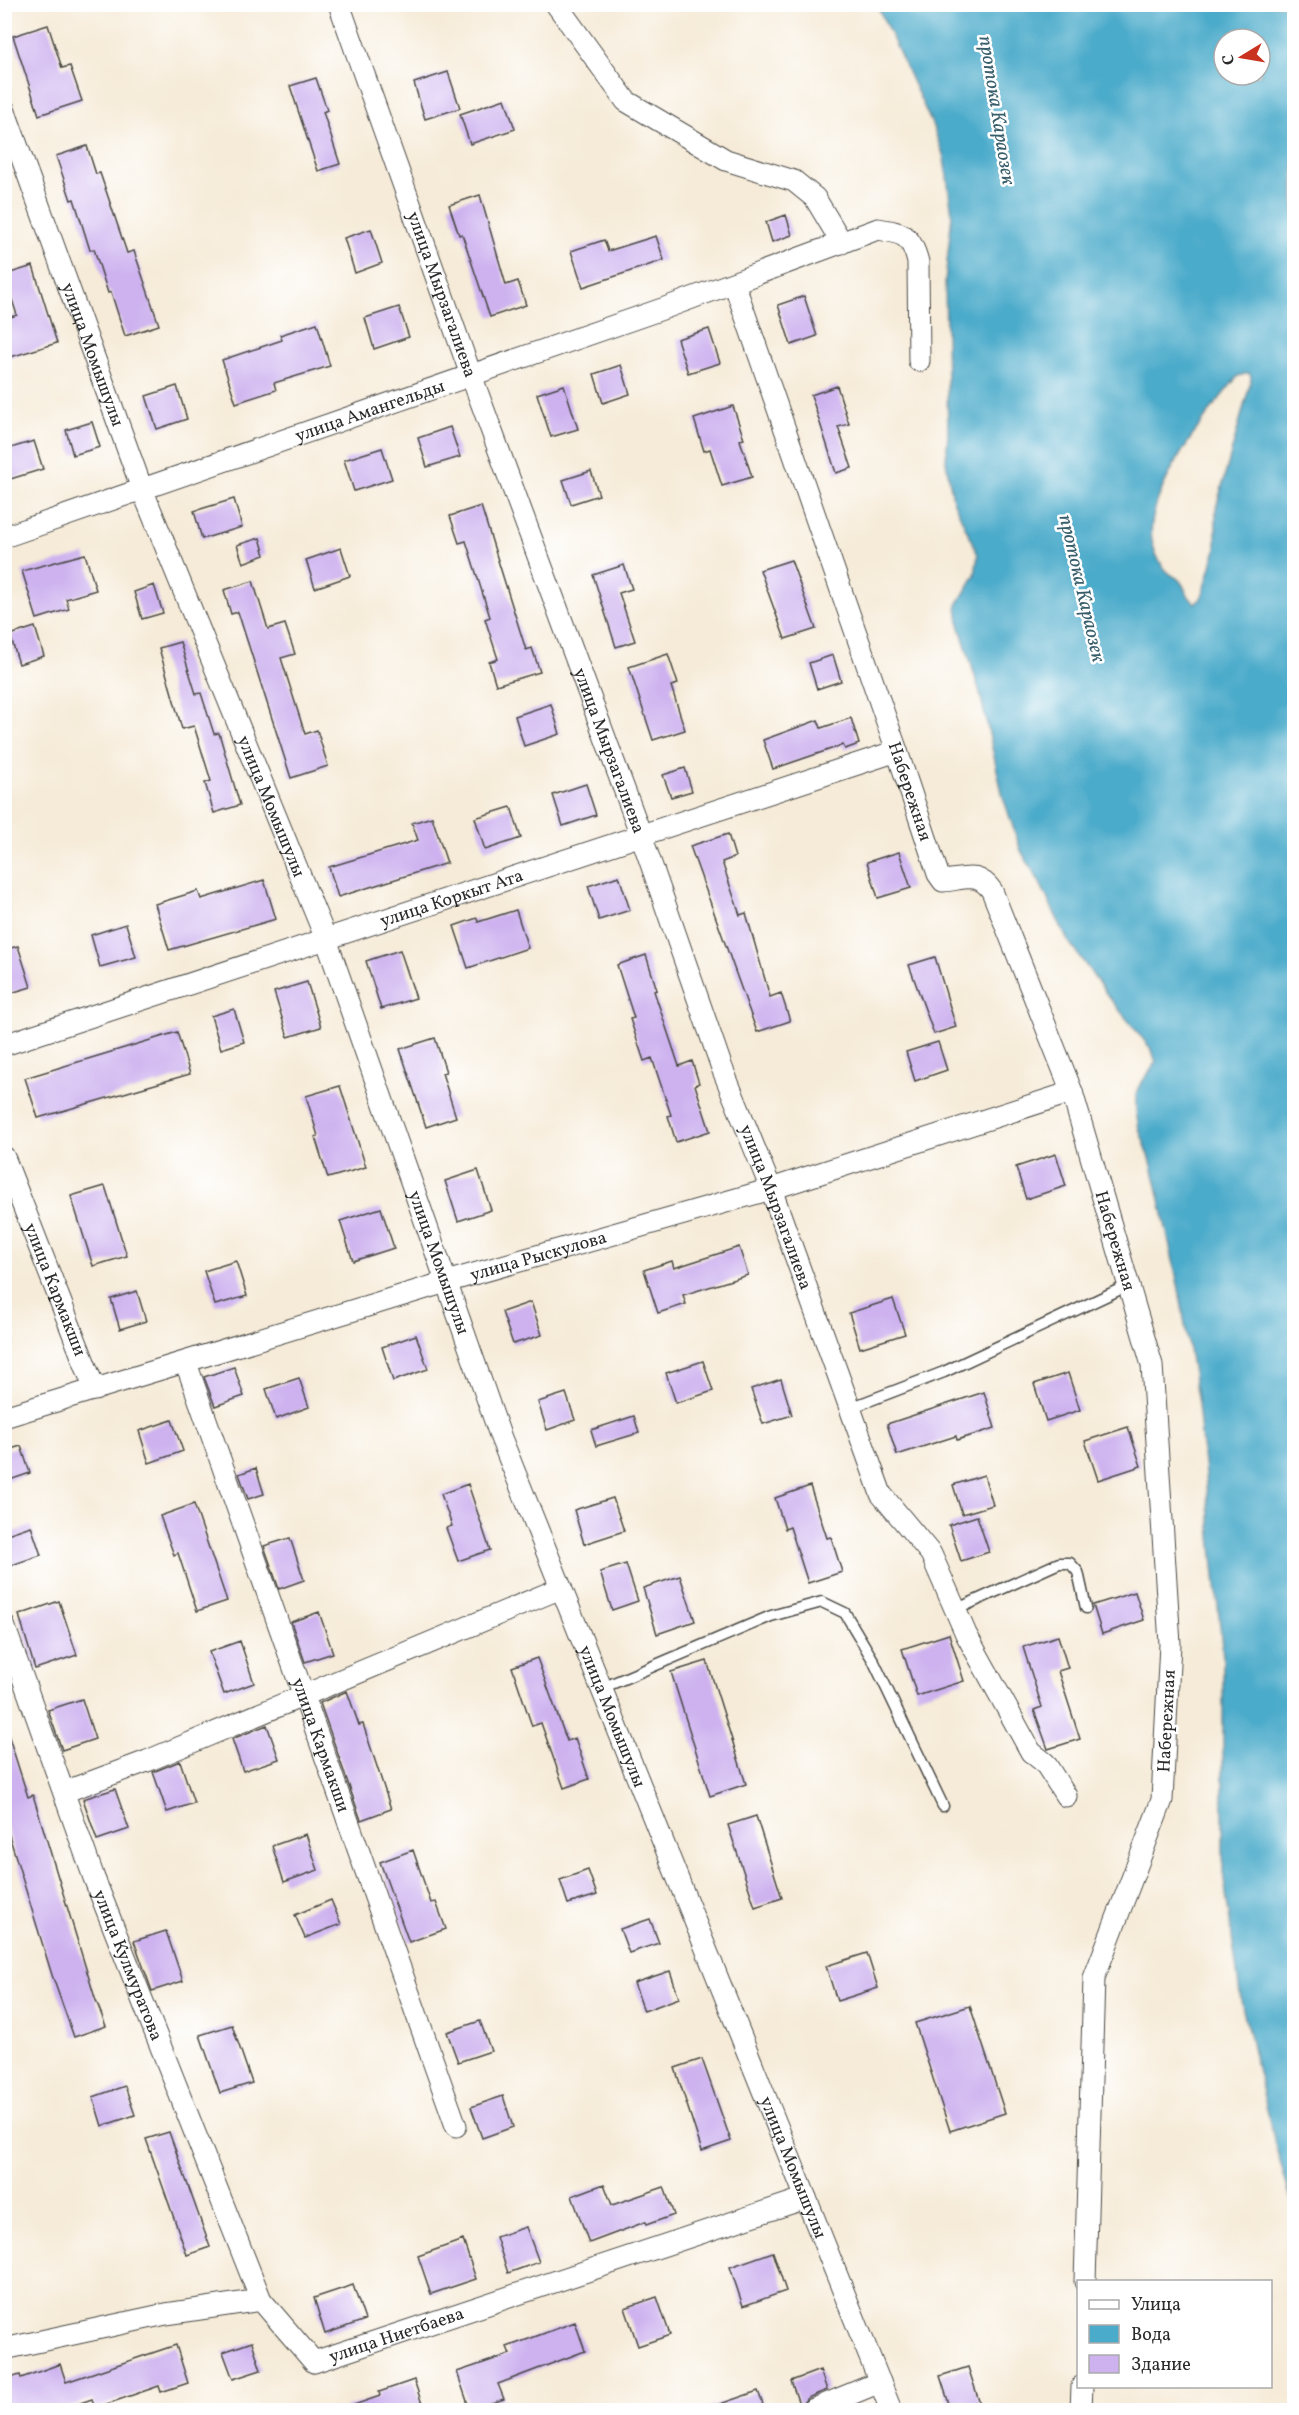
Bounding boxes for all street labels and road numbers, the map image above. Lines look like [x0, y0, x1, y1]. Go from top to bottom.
street label: улица Мырзагалиева [400, 208, 482, 381]
street label: улица Момышулы [54, 280, 129, 430]
street label: улица Амангельды [292, 374, 449, 449]
street label: улица Мырзагалиева [566, 665, 650, 837]
street label: улица Момышулы [230, 732, 311, 882]
street label: Набережная [881, 739, 937, 845]
street label: улица Коркыт Ата [377, 864, 527, 934]
street label: улица Мырзагалиева [732, 1121, 817, 1293]
street label: улица Момышулы [401, 1187, 475, 1338]
street label: Набережная [1088, 1188, 1141, 1294]
street label: улица Кармакши [17, 1219, 92, 1360]
street label: улица Рыскулова [467, 1226, 610, 1289]
street label: улица Момышулы [572, 1642, 651, 1792]
street label: Набережная [1152, 1669, 1183, 1773]
street label: улица Кармакши [284, 1675, 355, 1816]
street label: улица Кулмуратова [86, 1886, 168, 2045]
street label: улица Момышулы [752, 2093, 832, 2243]
street label: улица Ниетбаева [326, 2302, 468, 2370]

